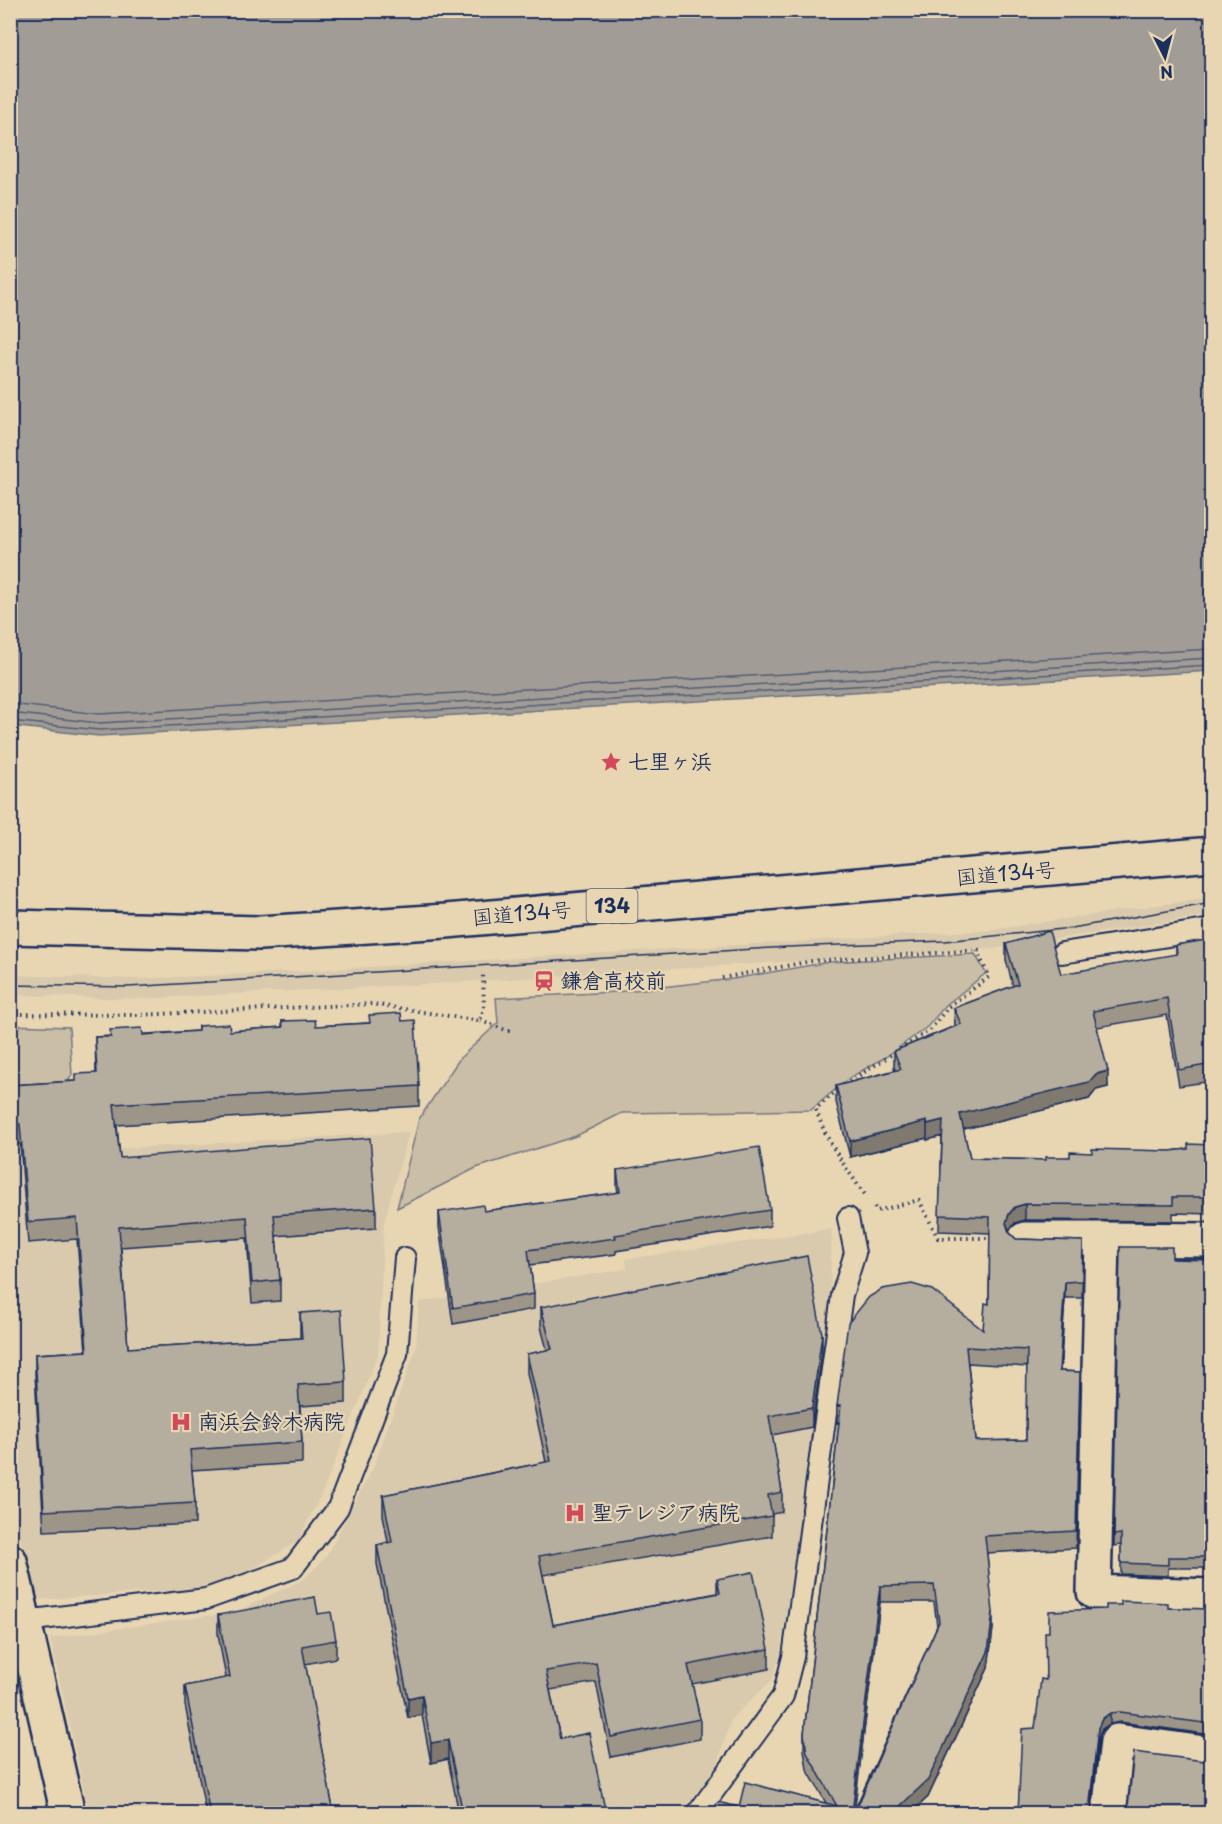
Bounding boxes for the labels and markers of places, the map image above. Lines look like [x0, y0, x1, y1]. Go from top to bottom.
place label: 七里ヶ浜 [628, 744, 712, 776]
place icon: 七里ヶ浜 [599, 750, 623, 774]
place label: 鎌倉高校前 [561, 963, 666, 995]
station icon: 鎌倉高校前 [532, 969, 556, 993]
place label: 南浜会鈴木病院 [198, 1404, 345, 1436]
hospital icon: 南浜会鈴木病院 [169, 1410, 193, 1434]
place label: 聖テレジア病院 [592, 1495, 740, 1527]
hospital icon: 聖テレジア病院 [563, 1501, 587, 1525]

